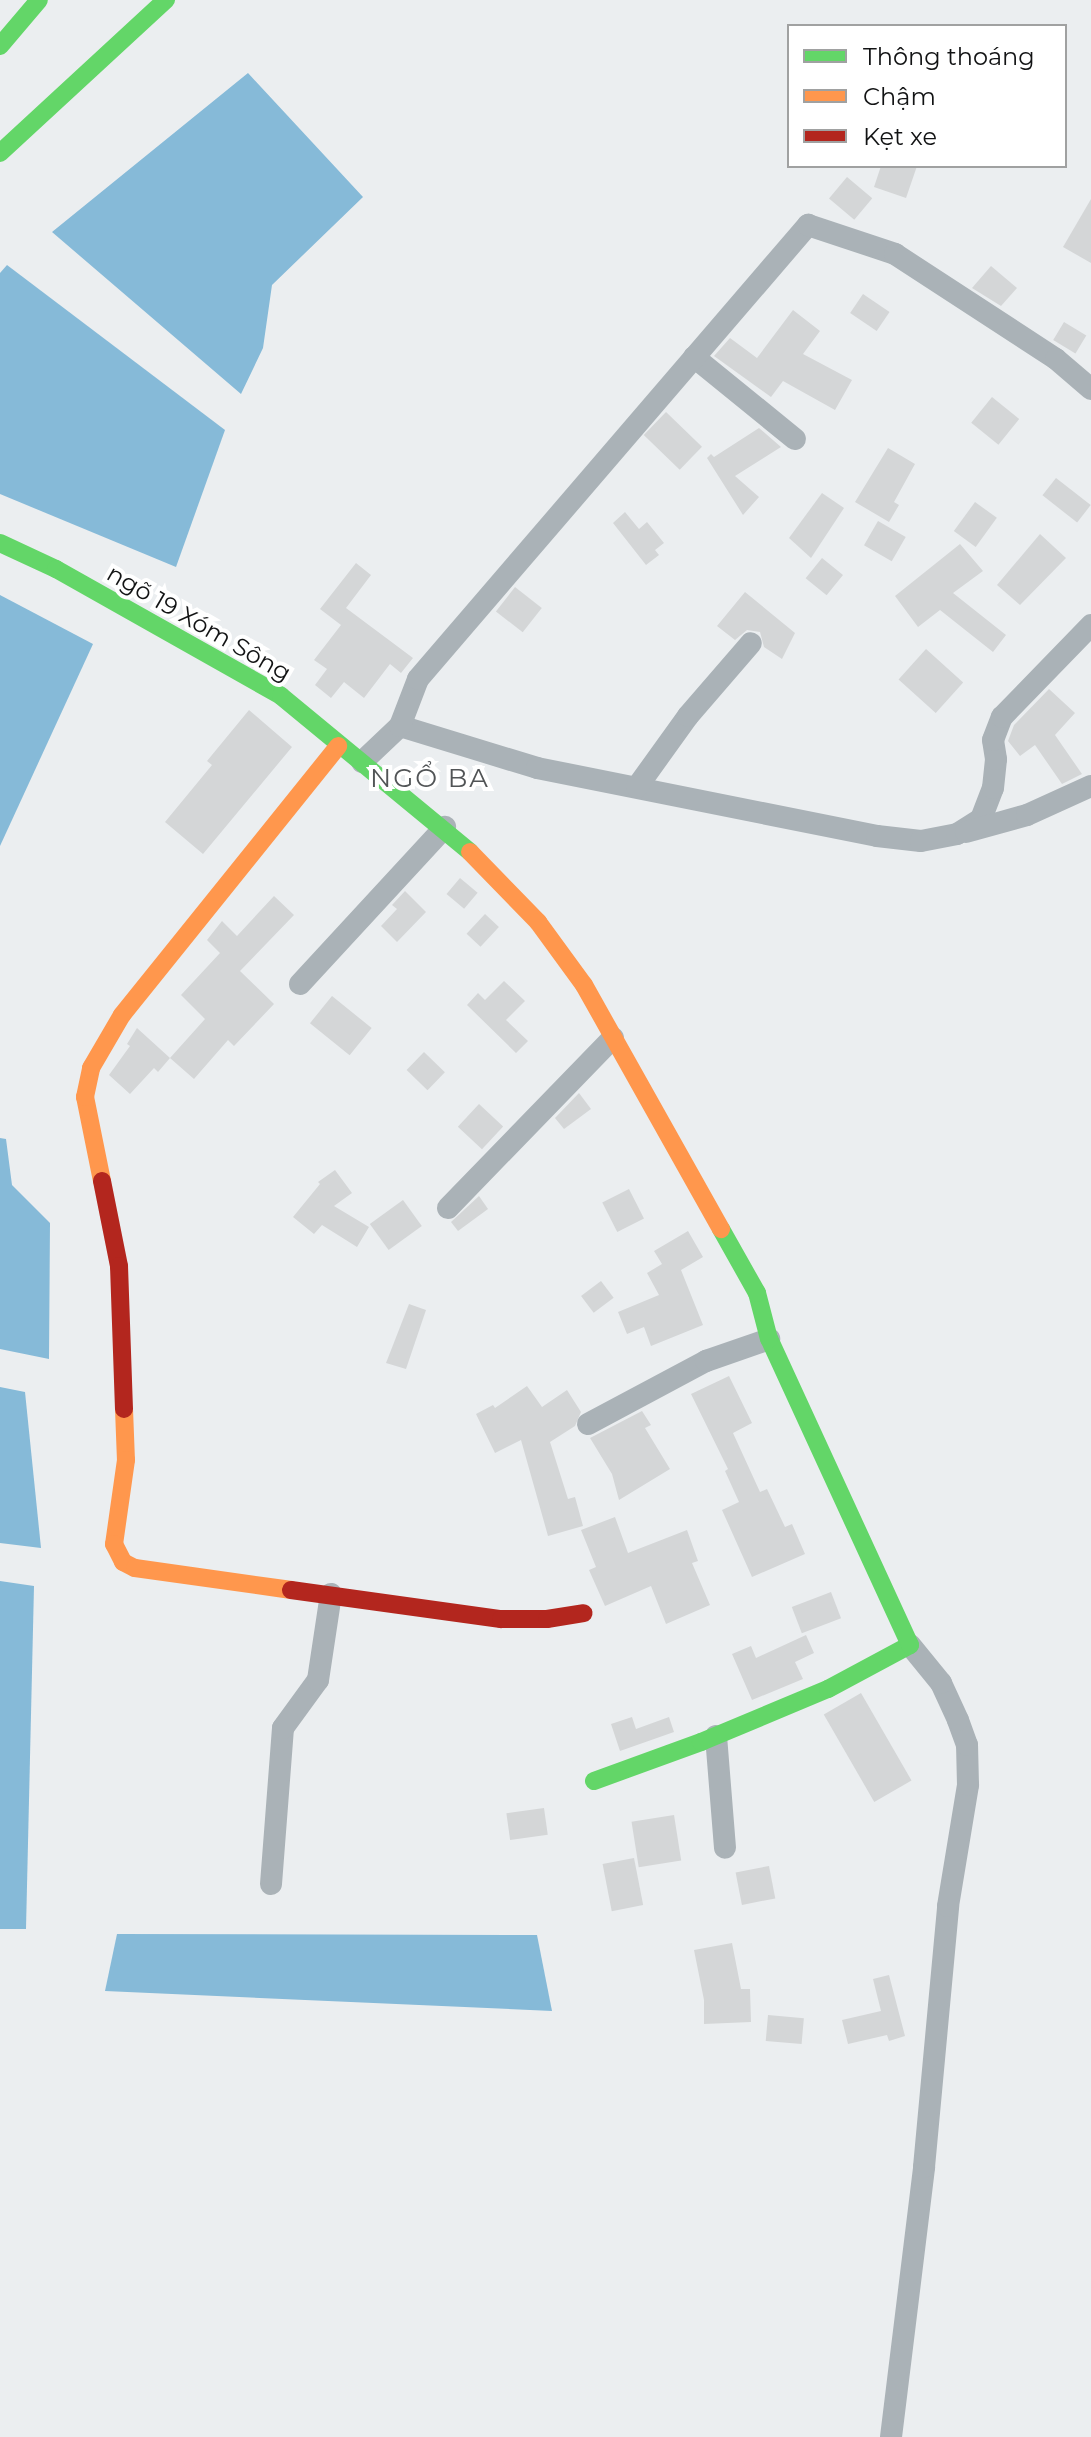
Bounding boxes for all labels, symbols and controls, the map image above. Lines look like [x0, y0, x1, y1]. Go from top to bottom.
legend [787, 24, 1067, 168]
text: Thông thoáng [863, 42, 1035, 71]
text: Chậm [863, 82, 936, 111]
text: Kẹt xe [863, 122, 937, 151]
street label: ngõ 19 Xóm Sông [102, 559, 296, 687]
district label: NGỔ BA [370, 763, 490, 795]

